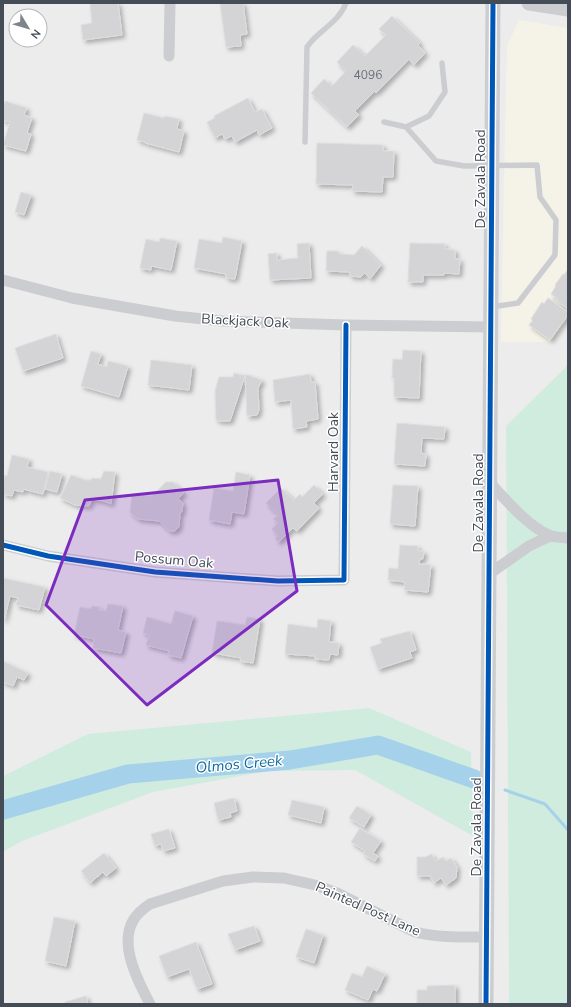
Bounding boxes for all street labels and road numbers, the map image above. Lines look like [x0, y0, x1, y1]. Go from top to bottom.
street label: De Zavala Road [471, 129, 490, 229]
street label: Blackjack Oak [201, 309, 290, 333]
street label: Harvard Oak [324, 411, 343, 492]
street label: De Zavala Road [469, 453, 488, 553]
street label: Possum Oak [134, 547, 215, 573]
street label: De Zavala Road [467, 777, 486, 877]
street label: Painted Post Lane [312, 877, 424, 941]

